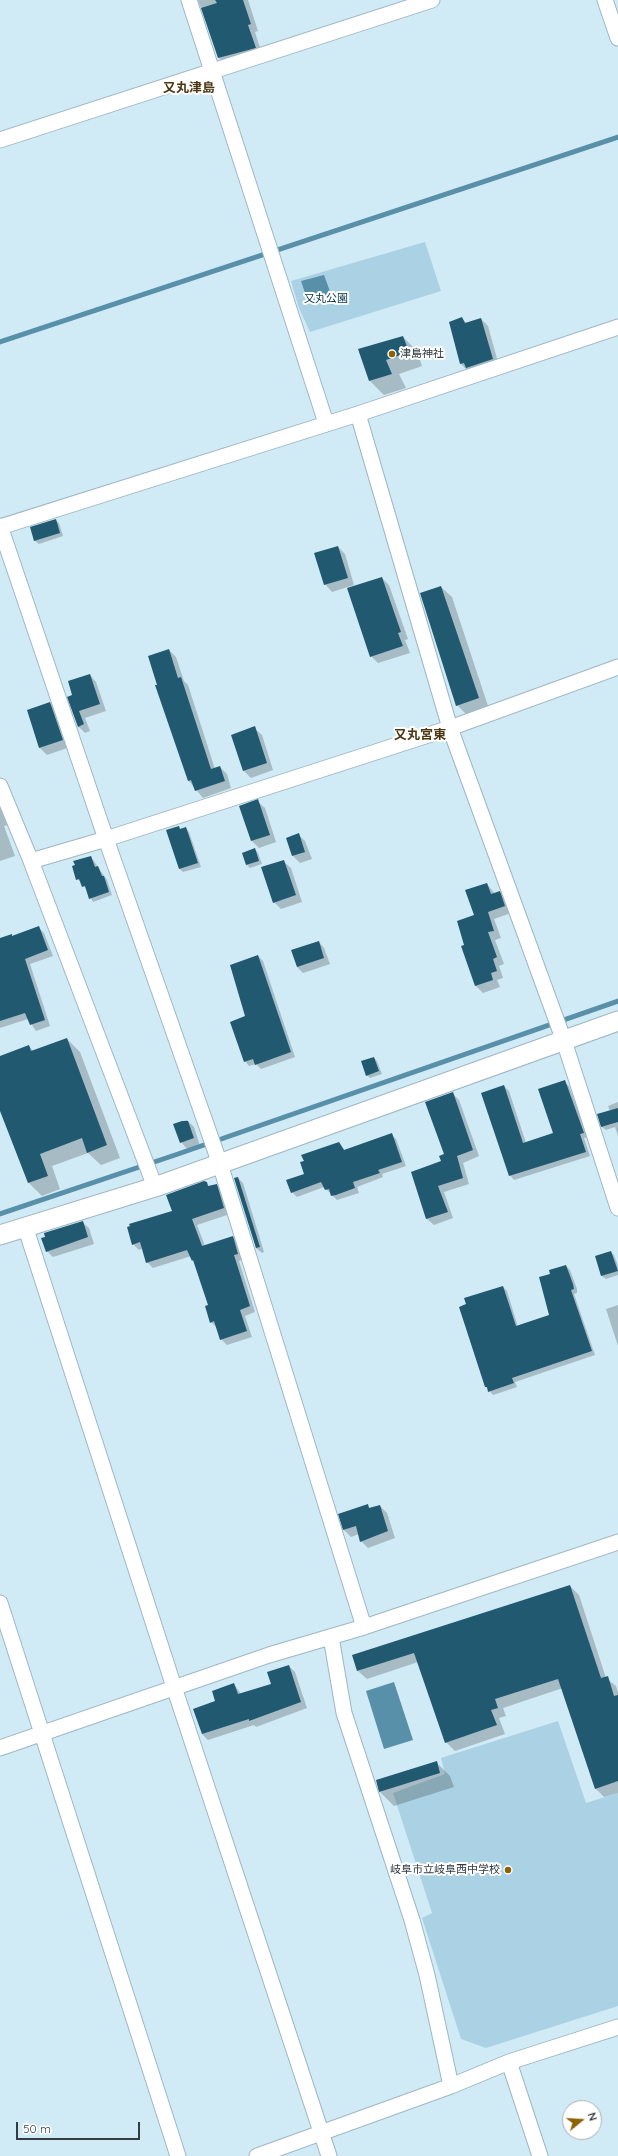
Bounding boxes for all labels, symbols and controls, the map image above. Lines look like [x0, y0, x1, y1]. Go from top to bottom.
district label: 又丸津島 [163, 80, 215, 96]
park label: 又丸公園 [304, 292, 348, 306]
place label: 津島神社 [400, 347, 444, 361]
marker: 津島神社 [387, 349, 397, 359]
district label: 又丸宮東 [394, 727, 446, 743]
place label: 岐阜市立岐阜西中学校 [390, 1863, 500, 1877]
marker: 岐阜市立岐阜西中学校 [503, 1865, 513, 1875]
north arrow [562, 2100, 602, 2140]
text: N [585, 2111, 600, 2123]
scale bar [18, 2114, 142, 2140]
text: 50 m [23, 2121, 51, 2136]

